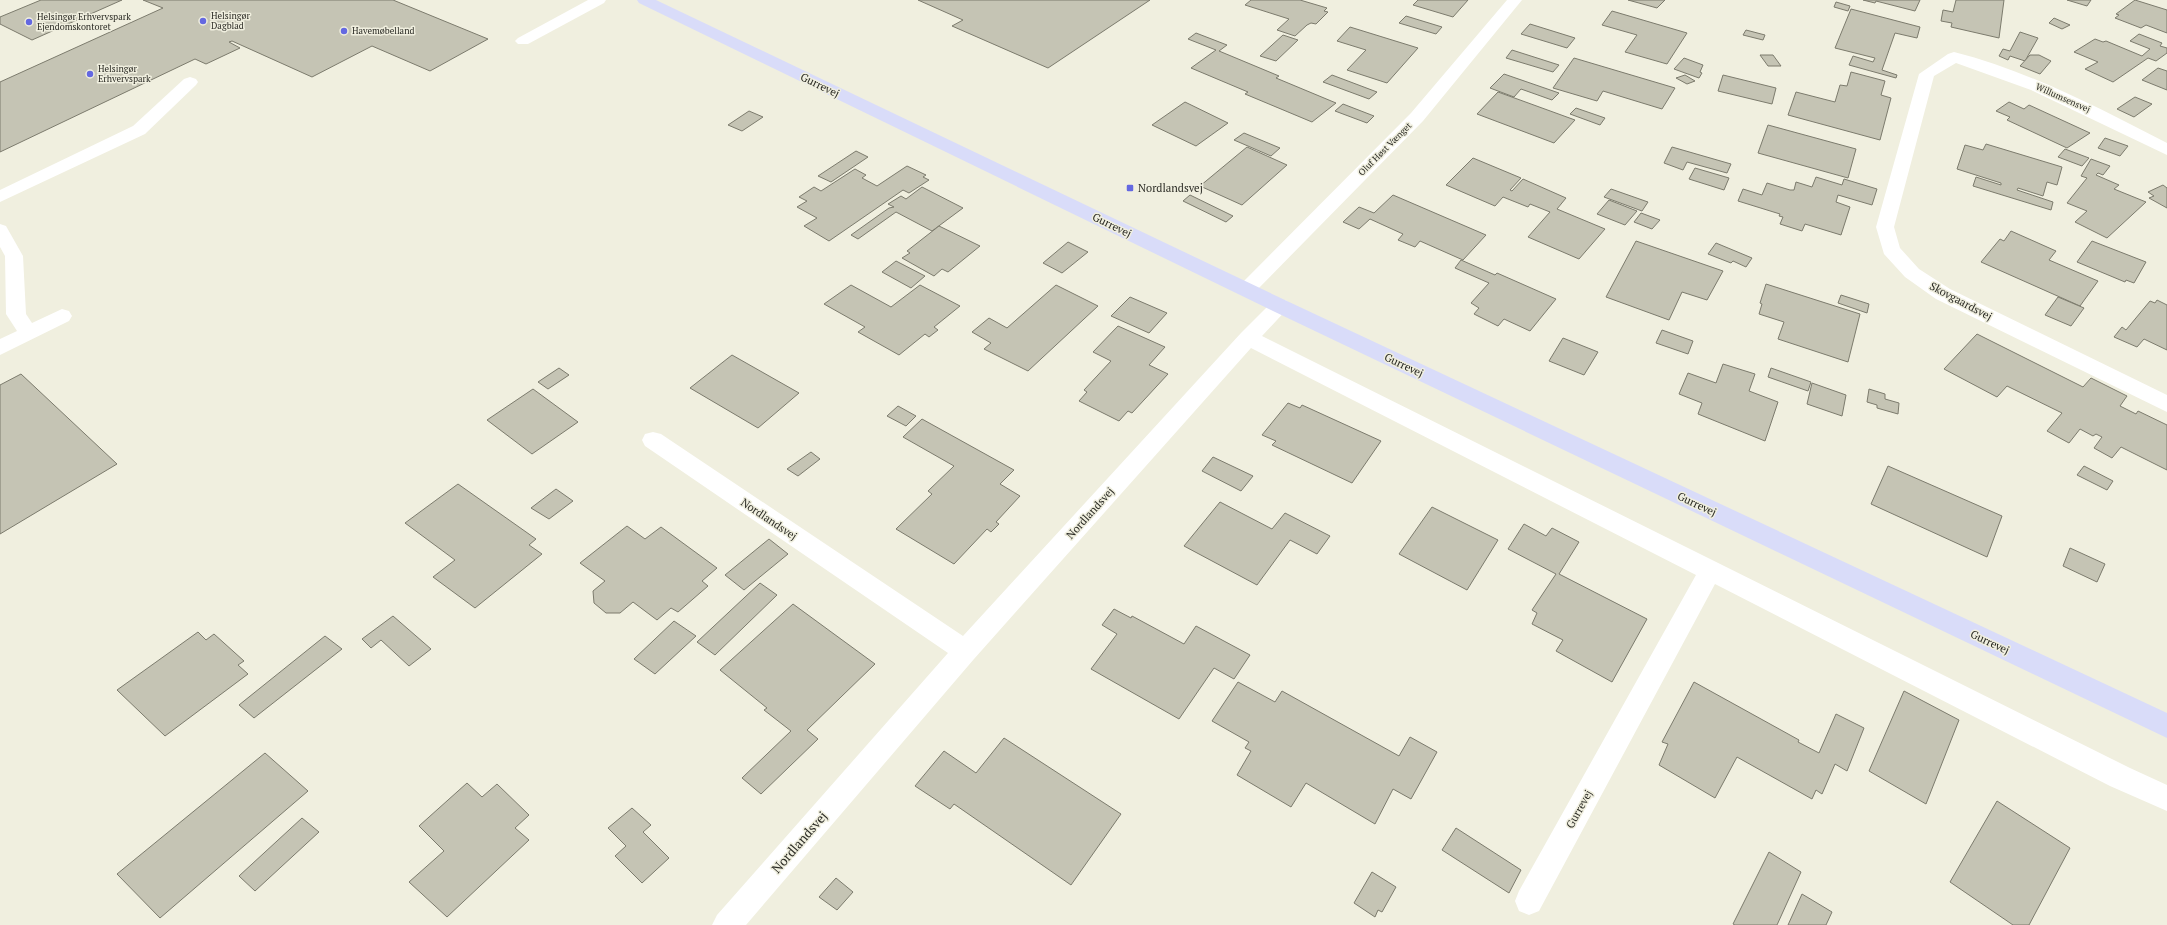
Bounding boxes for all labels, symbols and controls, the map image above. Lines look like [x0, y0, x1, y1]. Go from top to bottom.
place label: Helsingør Dagblad [211, 10, 250, 32]
place label: Helsingør Erhvervspark Ejendomskontoret [37, 11, 131, 33]
marker: Helsingør Dagblad [198, 16, 208, 26]
marker: Helsingør Erhvervspark Ejendomskontoret [24, 17, 34, 27]
place label: Havemøbelland [352, 25, 415, 37]
marker: Havemøbelland [339, 26, 349, 36]
place label: Helsingør Erhvervspark [98, 63, 151, 85]
marker: Helsingør Erhvervspark [85, 69, 95, 79]
street label: Gurrevej [798, 70, 842, 100]
street label: Willumsensvej [2034, 81, 2092, 115]
street label: Oluf Høst Vænget [1356, 119, 1415, 178]
place label: Nordlandsvej [1138, 181, 1203, 195]
marker: Nordlandsvej [1125, 183, 1135, 193]
street label: Gurrevej [1090, 210, 1134, 240]
street label: Skovgaardsvej [1927, 279, 1995, 323]
street label: Gurrevej [1382, 350, 1426, 380]
street label: Nordlandsvej [1063, 484, 1117, 542]
street label: Gurrevej [1675, 489, 1719, 519]
street label: Nordlandsvej [738, 495, 800, 543]
street label: Gurrevej [1968, 627, 2012, 657]
street label: Gurrevej [1563, 787, 1595, 831]
street label: Nordlandsvej [767, 807, 831, 877]

